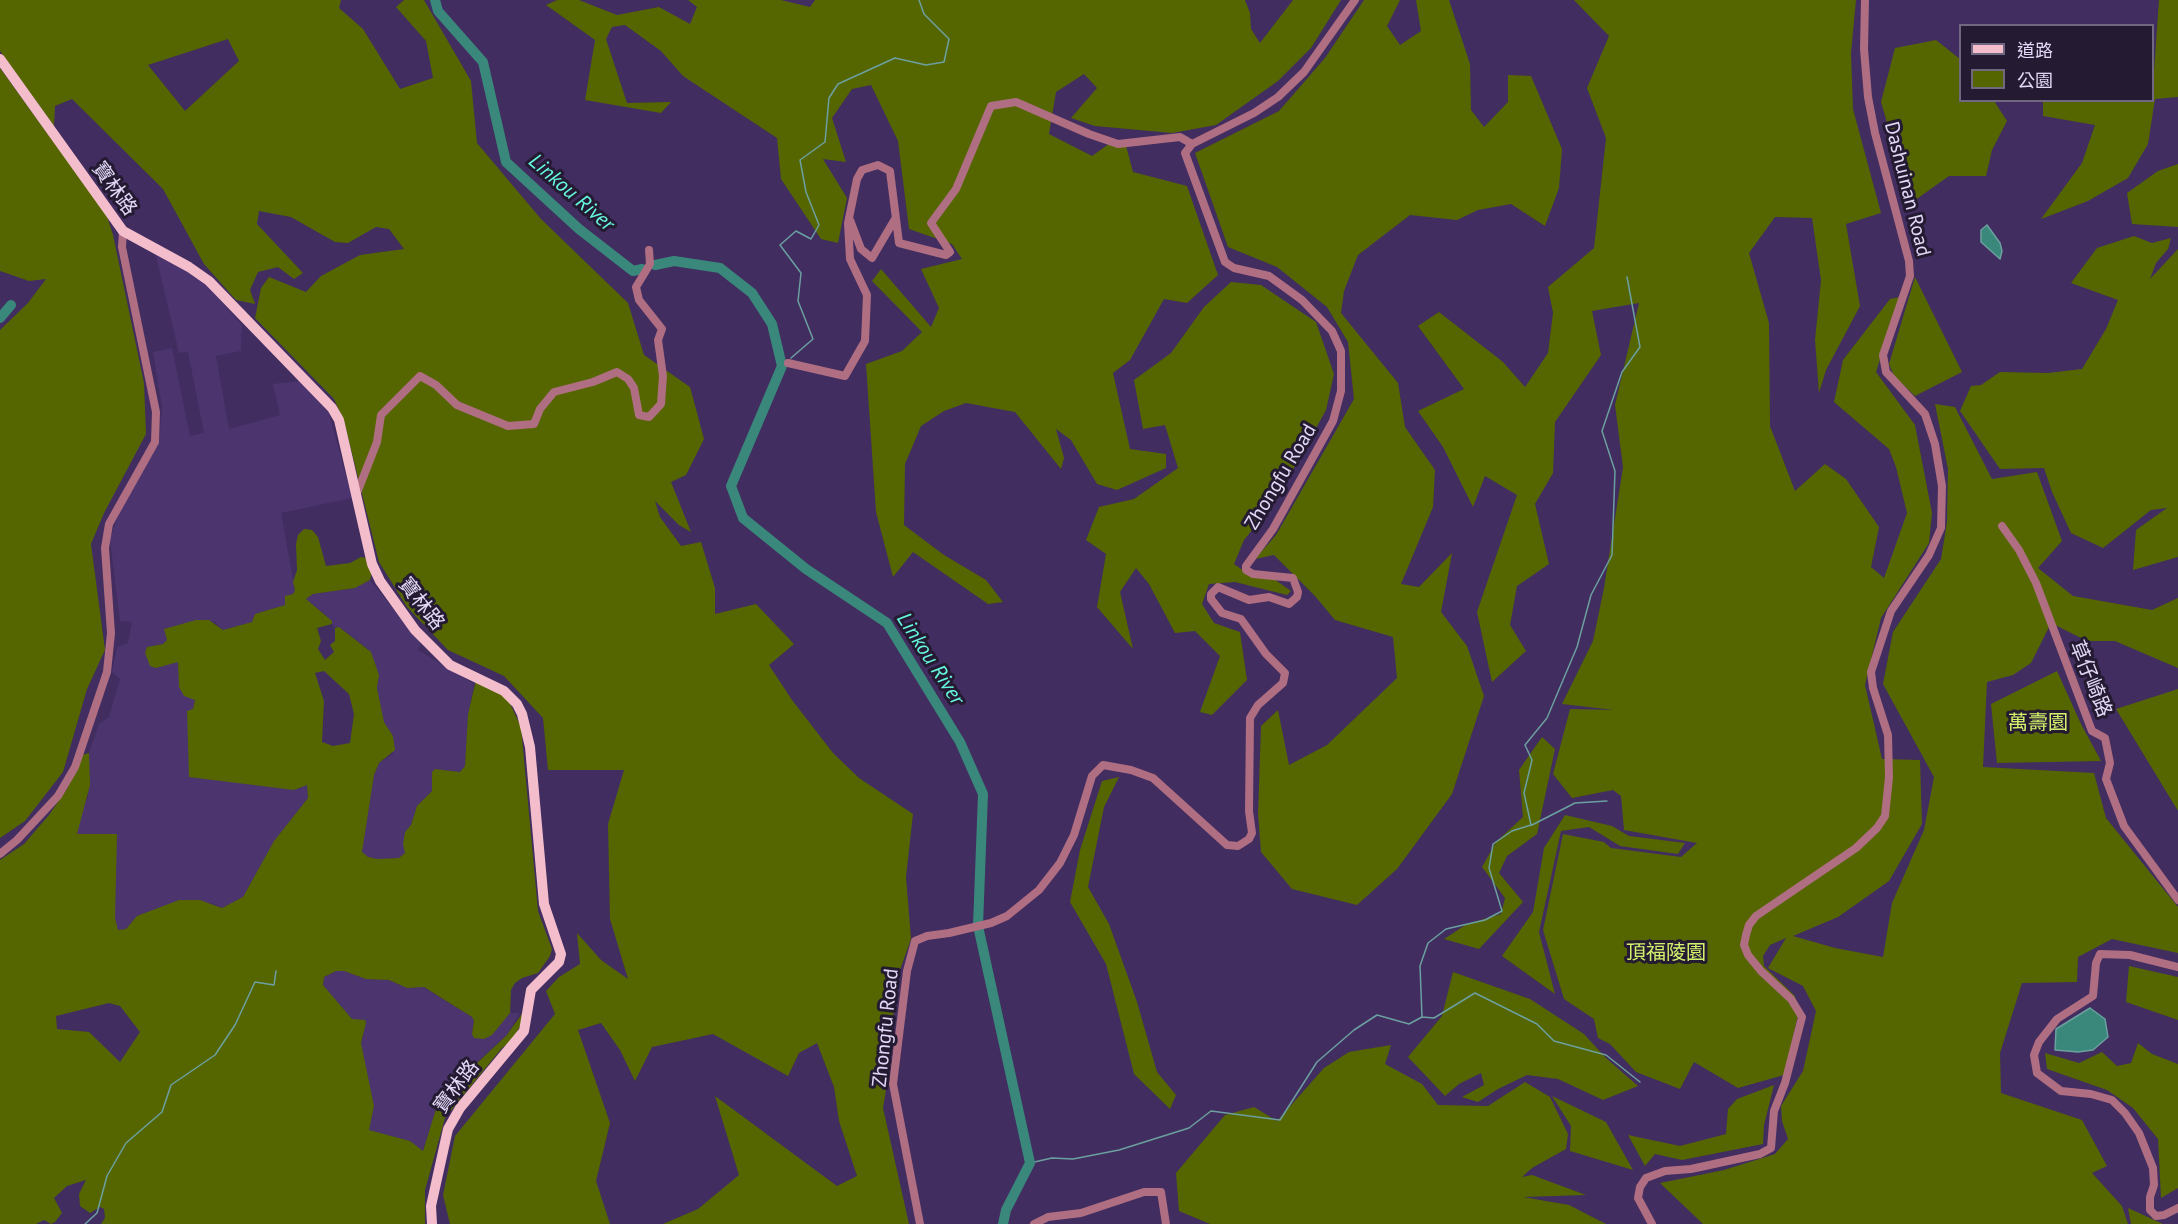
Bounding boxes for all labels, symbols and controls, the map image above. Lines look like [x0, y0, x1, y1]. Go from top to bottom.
legend [1959, 24, 2154, 102]
text: 道路 [2017, 39, 2053, 62]
text: 公園 [2017, 69, 2053, 92]
street label: Dashuinan Road [1879, 119, 1935, 259]
water label: Linkou River [523, 149, 619, 237]
street label: 寶林路 [87, 158, 141, 220]
street label: Zhongfu Road [1240, 420, 1322, 534]
street label: 寶林路 [393, 573, 449, 635]
water label: Linkou River [891, 608, 969, 710]
street label: 草仔崎路 [2064, 637, 2116, 721]
park label: 萬壽園 [2008, 711, 2068, 735]
park label: 頂福陵園 [1626, 941, 1706, 965]
street label: Zhongfu Road [868, 968, 904, 1088]
street label: 寶林路 [429, 1056, 485, 1118]

